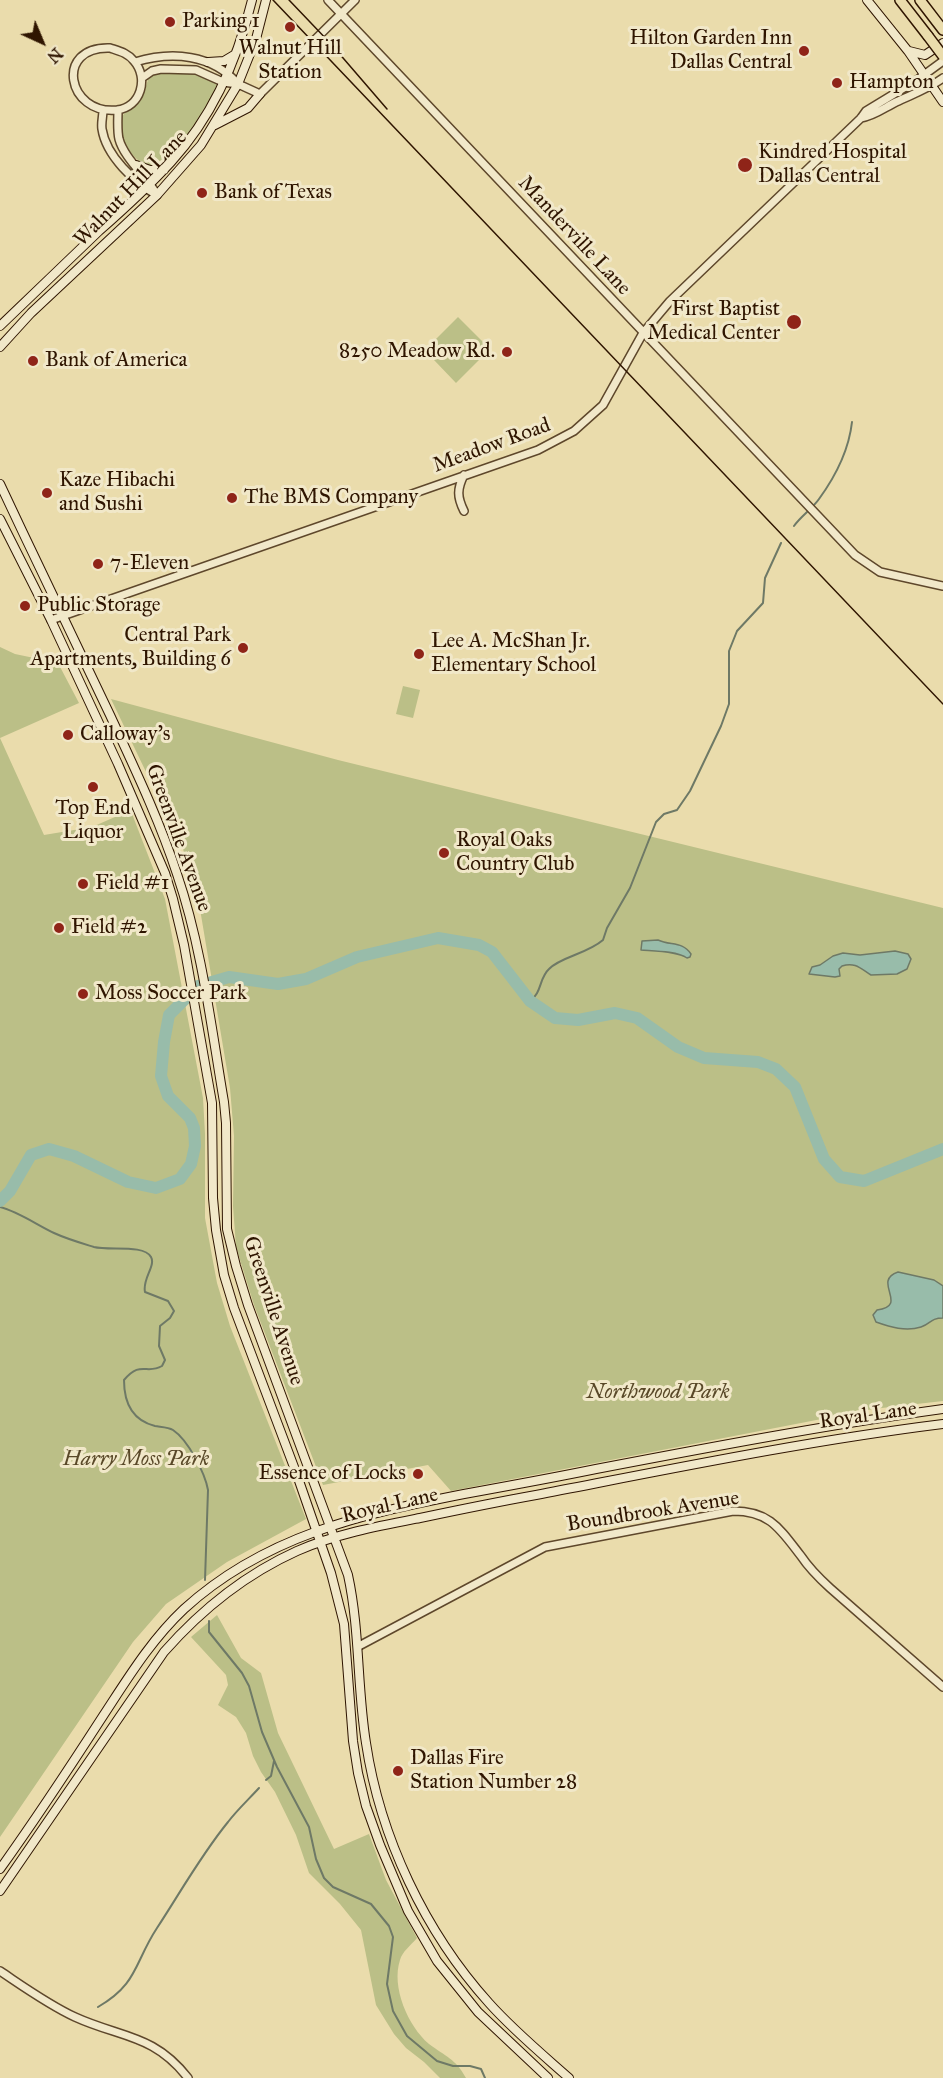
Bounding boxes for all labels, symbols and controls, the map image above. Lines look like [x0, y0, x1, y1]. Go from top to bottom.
place label: Parking 1 [182, 9, 260, 35]
north arrow [12, 12, 72, 72]
marker: Parking 1 [163, 15, 177, 29]
marker: Walnut Hill Station [283, 20, 297, 34]
place label: Hilton Garden Inn Dallas Central [629, 26, 792, 76]
place label: Walnut Hill Station [238, 36, 342, 86]
text: N [43, 44, 66, 67]
marker: Hilton Garden Inn Dallas Central [797, 44, 811, 58]
place label: Hampton [849, 70, 934, 96]
marker: Hampton [830, 76, 844, 90]
street label: Walnut Hill Lane [69, 126, 193, 252]
place label: Kindred Hospital Dallas Central [758, 140, 907, 190]
marker: Kindred Hospital Dallas Central [736, 156, 754, 174]
street label: Manderville Lane [512, 171, 636, 301]
place label: Bank of Texas [214, 180, 332, 206]
marker: Bank of Texas [195, 186, 209, 200]
place label: First Baptist Medical Center [647, 297, 780, 347]
marker: First Baptist Medical Center [785, 313, 803, 331]
place label: 8250 Meadow Rd. [339, 339, 495, 365]
marker: 8250 Meadow Rd. [500, 345, 514, 359]
place label: Bank of America [45, 348, 187, 374]
marker: Bank of America [26, 354, 40, 368]
street label: Meadow Road [430, 413, 554, 479]
place label: Kaze Hibachi and Sushi [59, 468, 175, 518]
place label: The BMS Company [244, 485, 418, 511]
marker: Kaze Hibachi and Sushi [40, 486, 54, 500]
marker: The BMS Company [225, 491, 239, 505]
place label: 7-Eleven [110, 551, 189, 577]
marker: 7-Eleven [91, 557, 105, 571]
place label: Public Storage [37, 593, 161, 619]
marker: Public Storage [18, 599, 32, 613]
place label: Central Park Apartments, Building 6 [30, 623, 231, 673]
place label: Lee A. McShan Jr. Elementary School [431, 629, 596, 679]
marker: Central Park Apartments, Building 6 [236, 641, 250, 655]
marker: Lee A. McShan Jr. Elementary School [412, 647, 426, 661]
place label: Calloway's [80, 722, 170, 748]
marker: Calloway's [61, 728, 75, 742]
street label: Greenville Avenue [140, 761, 216, 915]
marker: Top End Liquor [86, 780, 100, 794]
place label: Top End Liquor [55, 796, 131, 846]
place label: Royal Oaks Country Club [456, 828, 574, 878]
marker: Royal Oaks Country Club [437, 846, 451, 860]
place label: Field #1 [95, 871, 169, 897]
marker: Field #1 [76, 877, 90, 891]
place label: Field #2 [71, 915, 147, 941]
marker: Field #2 [52, 921, 66, 935]
place label: Moss Soccer Park [95, 981, 247, 1007]
marker: Moss Soccer Park [76, 987, 90, 1001]
street label: Greenville Avenue [237, 1233, 309, 1389]
park label: Northwood Park [587, 1380, 729, 1406]
street label: Royal Lane [817, 1397, 919, 1435]
park label: Harry Moss Park [63, 1447, 209, 1473]
place label: Essence of Locks [259, 1461, 406, 1487]
marker: Essence of Locks [411, 1467, 425, 1481]
street label: Royal Lane [339, 1483, 441, 1529]
street label: Boundbrook Avenue [565, 1486, 741, 1538]
place label: Dallas Fire Station Number 28 [410, 1746, 577, 1796]
marker: Dallas Fire Station Number 28 [391, 1764, 405, 1778]

